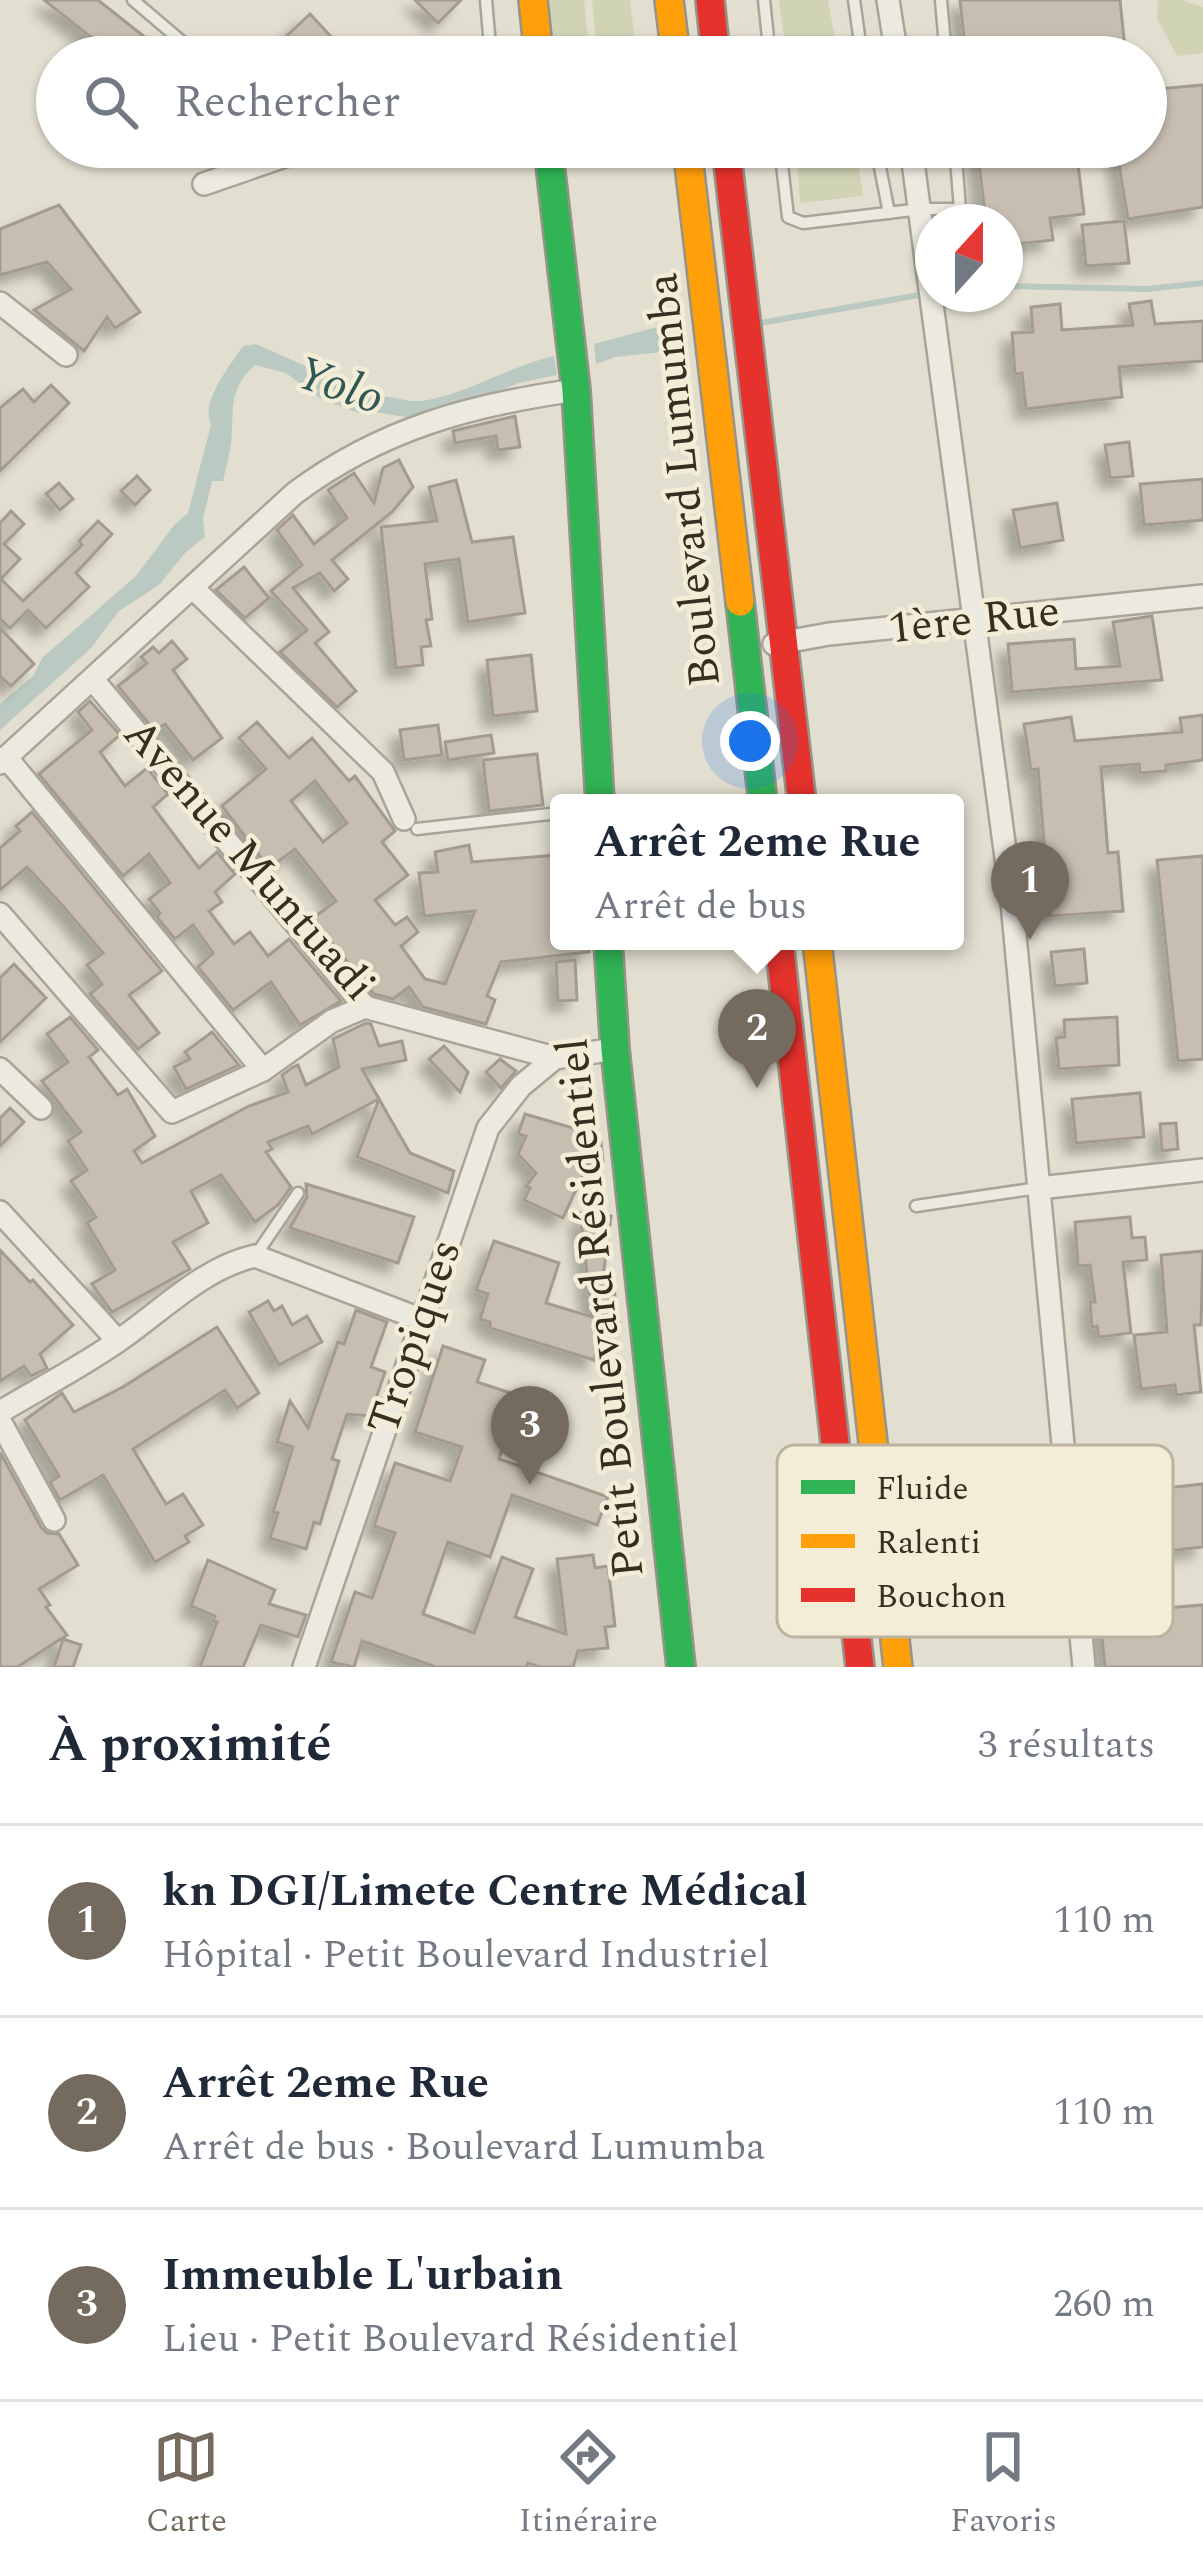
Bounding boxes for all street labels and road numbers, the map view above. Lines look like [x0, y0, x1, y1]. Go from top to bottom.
street label: Boulevard Lumumba [628, 270, 740, 690]
street label: 1ère Rue [885, 577, 1063, 663]
street label: Avenue Muntuadi [106, 703, 392, 1017]
street label: Petit Boulevard Résidentiel [538, 1035, 664, 1581]
street label: Tropiques [349, 1230, 481, 1444]

